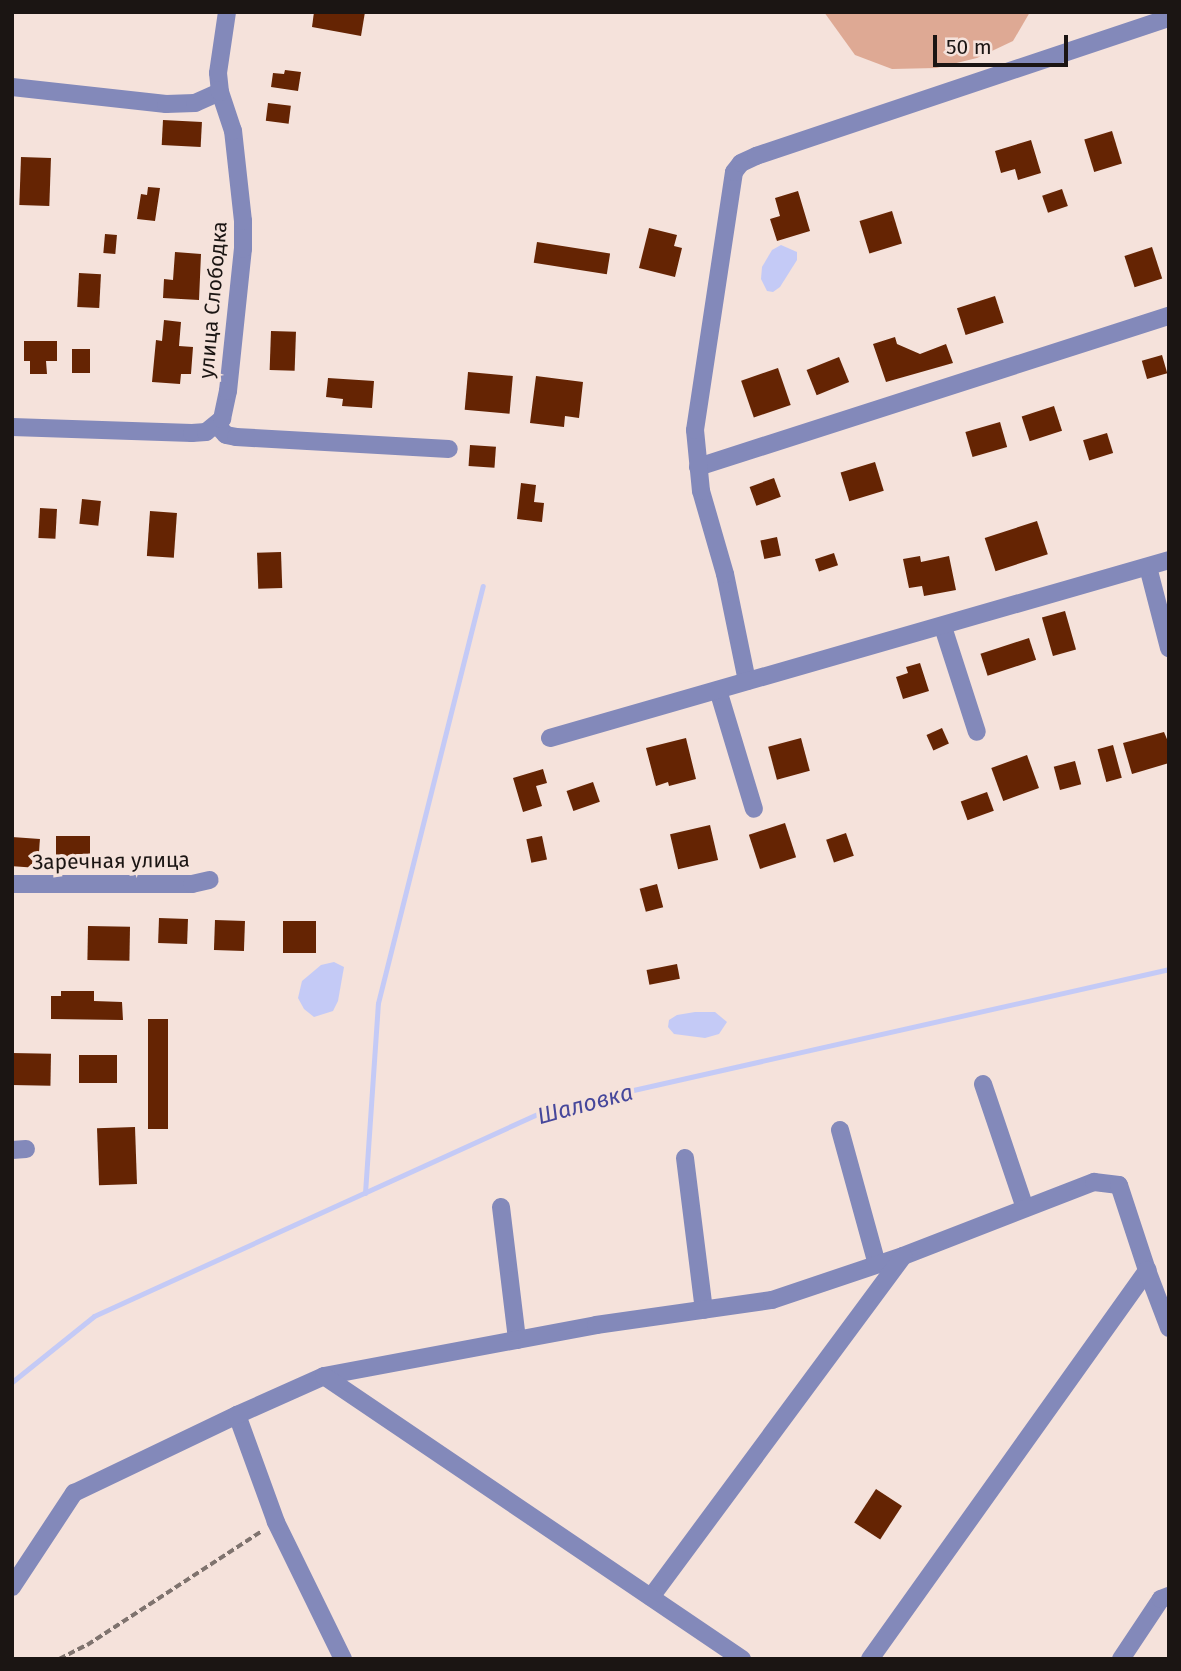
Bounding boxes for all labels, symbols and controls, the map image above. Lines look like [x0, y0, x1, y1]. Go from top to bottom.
scale bar [936, 21, 1071, 65]
text: 50 m [946, 34, 992, 60]
street label: улица Слободка [194, 220, 232, 380]
street label: Заречная улица [32, 847, 190, 875]
water label: Шаловка [534, 1078, 636, 1130]

